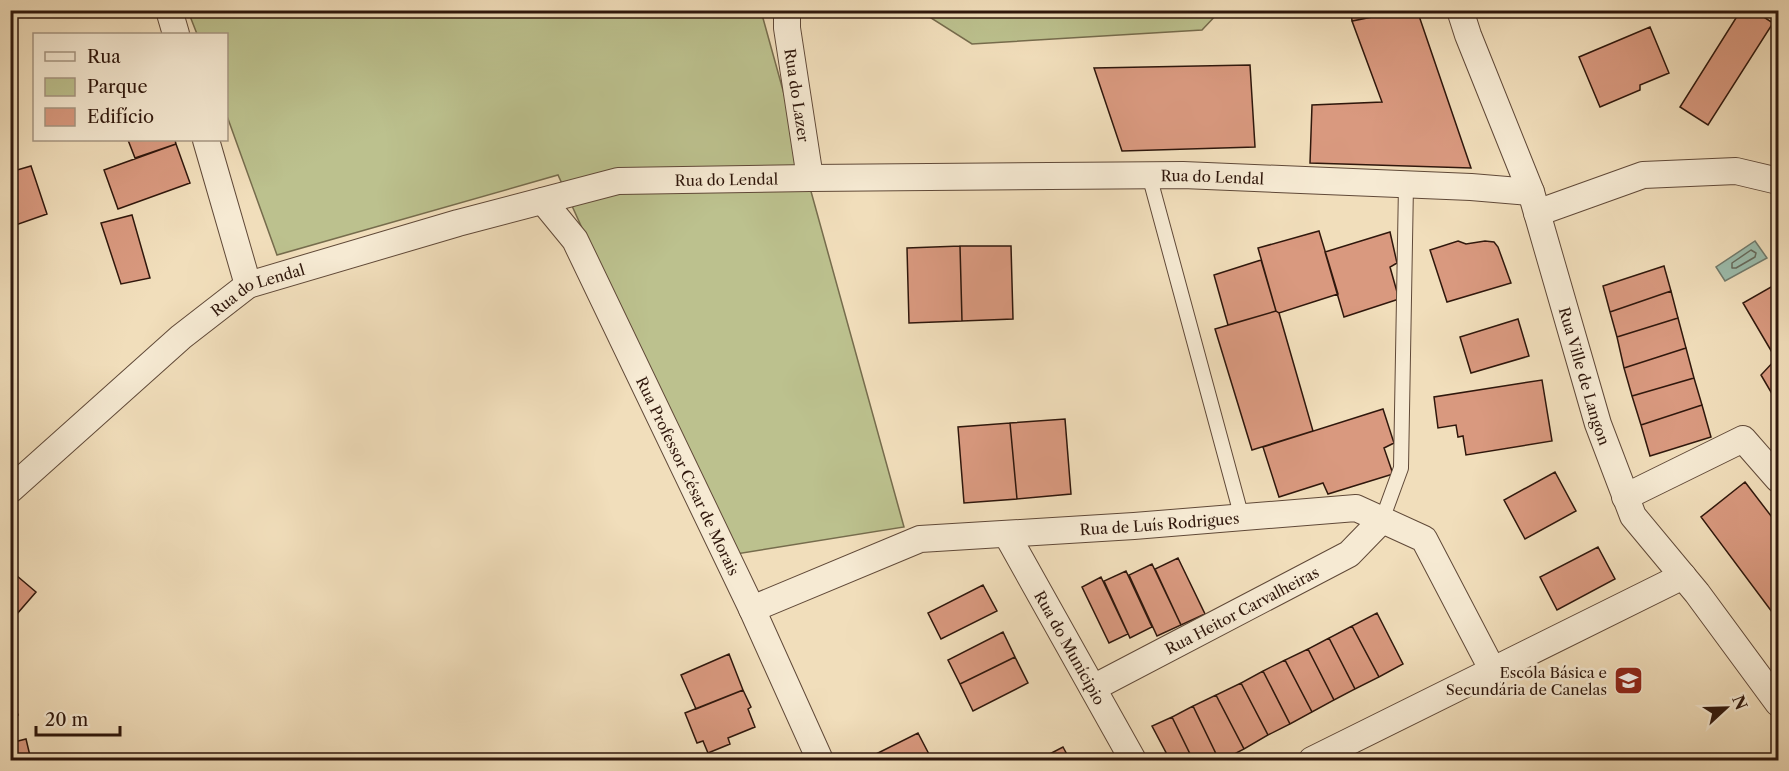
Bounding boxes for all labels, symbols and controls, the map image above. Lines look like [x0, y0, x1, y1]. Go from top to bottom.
legend [33, 33, 228, 141]
text: Rua [87, 46, 121, 68]
street label: Rua do Lazer [781, 47, 814, 144]
text: Parque [87, 76, 148, 98]
text: Edifício [87, 106, 154, 128]
street label: Rua do Lendal [1161, 165, 1265, 188]
street label: Rua do Lendal [674, 169, 779, 190]
street label: Rua do Lendal [207, 259, 307, 320]
street label: Rua Ville de Langon [1555, 305, 1615, 448]
street label: Rua Professor César de Morais [632, 373, 744, 578]
street label: Rua de Luís Rodrigues [1079, 508, 1240, 539]
street label: Rua Heitor Carvalheiras [1162, 562, 1322, 658]
street label: Rua do Munícipio [1030, 587, 1110, 708]
place label: Escola Básica e Secundária de Canelas [1446, 663, 1607, 699]
school or university icon: Escola Básica e Secundária de Canelas [1612, 665, 1644, 697]
north arrow [1696, 678, 1756, 738]
text: N [1728, 692, 1752, 713]
scale bar [36, 699, 120, 737]
text: 20 m [45, 709, 89, 731]

